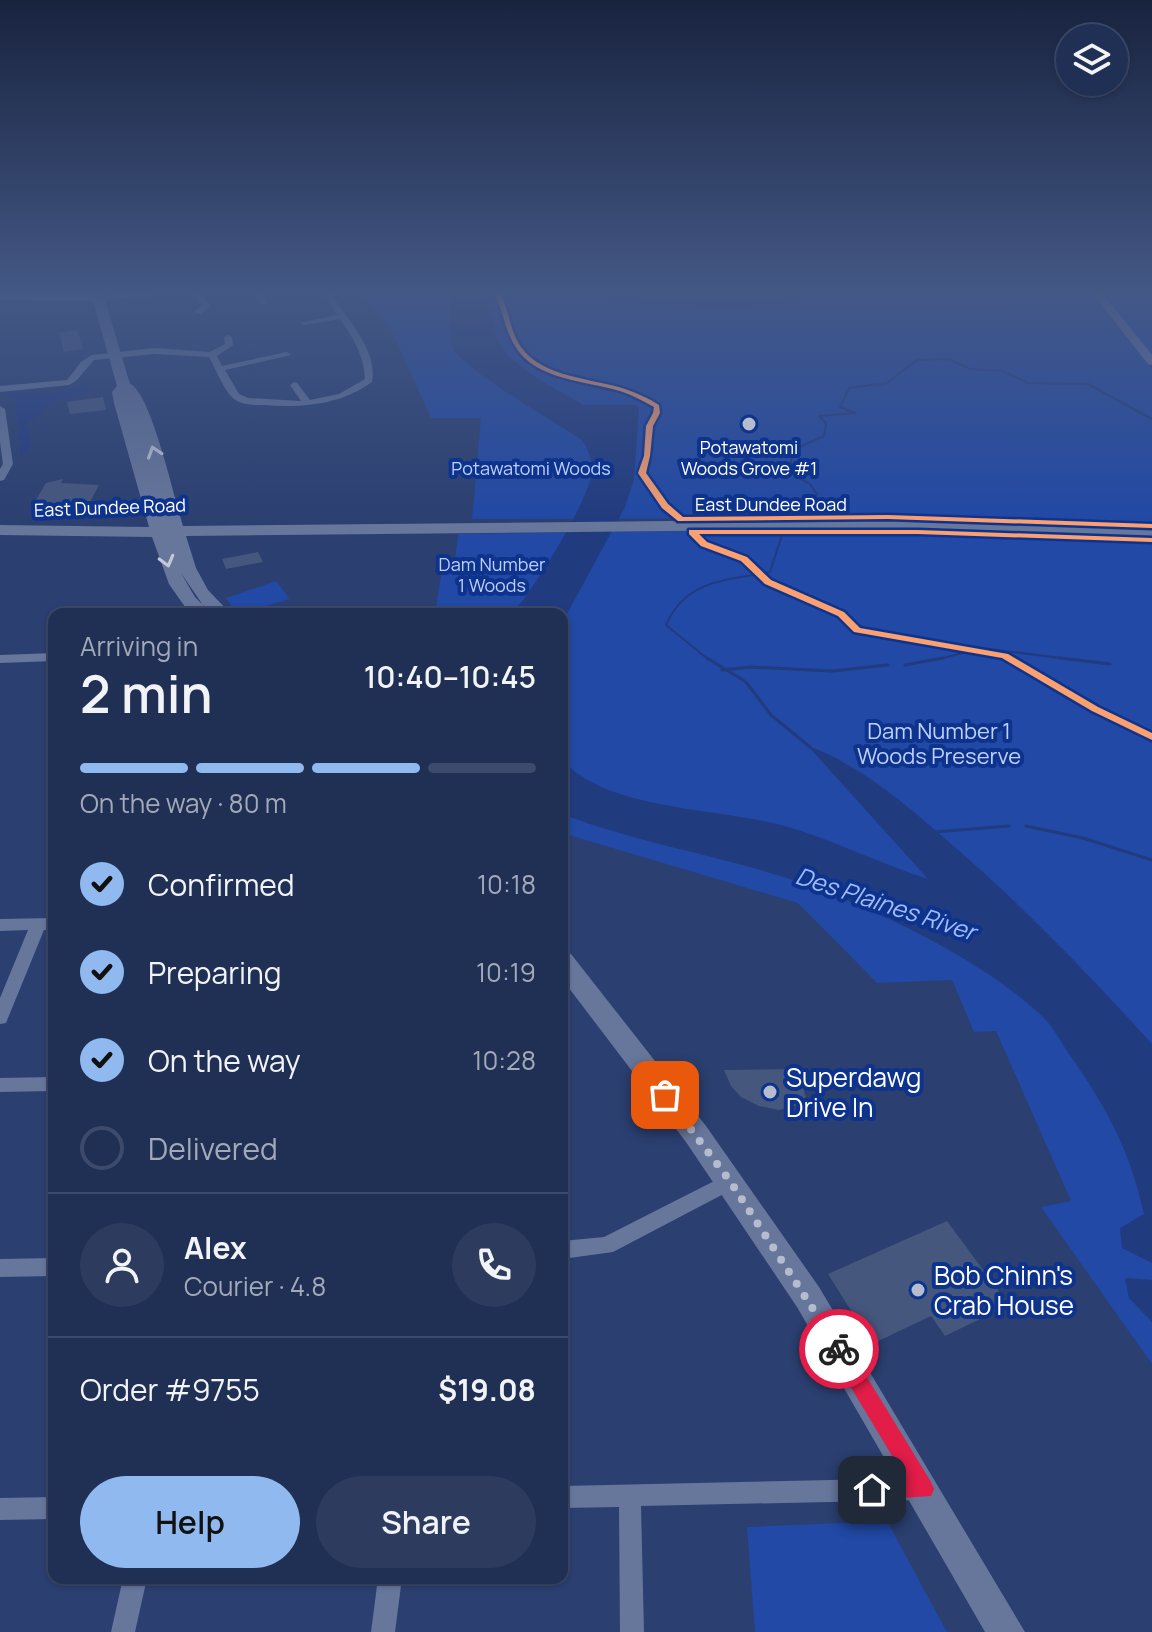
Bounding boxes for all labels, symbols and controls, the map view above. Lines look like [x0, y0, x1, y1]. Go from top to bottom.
map controls [1056, 24, 1128, 96]
button: layers [1056, 24, 1128, 96]
marker: Potawatomi Woods Grove #1 [740, 415, 758, 433]
place label: Potawatomi Woods Grove #1 [681, 435, 817, 480]
one-way arrow [148, 446, 164, 460]
park label: Potawatomi Woods [451, 456, 611, 480]
street label: East Dundee Road [34, 492, 186, 522]
street label: East Dundee Road [695, 492, 847, 516]
park label: Dam Number 1 Woods [439, 552, 546, 597]
one-way arrow [157, 554, 174, 568]
text: Arriving in [80, 628, 198, 664]
text: 10:40–10:45 [364, 656, 536, 697]
text: 2 min [80, 658, 213, 729]
park label: Dam Number 1 Woods Preserve [857, 716, 1021, 771]
text: On the way · 80 m [80, 785, 287, 821]
water label: Des Plaines River [792, 858, 983, 949]
icon: check [80, 862, 124, 906]
text: Confirmed [148, 864, 295, 905]
text: 10:18 [477, 866, 536, 902]
icon: check [80, 950, 124, 994]
text: Preparing [148, 952, 282, 993]
text: 10:19 [476, 954, 536, 990]
icon: check [80, 1038, 124, 1082]
text: On the way [148, 1040, 301, 1081]
text: 10:28 [472, 1042, 536, 1078]
place label: Superdawg Drive In [786, 1059, 921, 1125]
pin [631, 1061, 699, 1129]
icon: bag [643, 1073, 687, 1117]
marker: Superdawg Drive In [761, 1083, 779, 1101]
text: Delivered [148, 1128, 278, 1169]
button: person [80, 1223, 164, 1307]
button: phone [452, 1223, 536, 1307]
text: Alex [184, 1227, 247, 1268]
place label: Bob Chinn's Crab House [934, 1257, 1074, 1323]
text: Courier · 4.8 [184, 1268, 326, 1304]
marker: Bob Chinn's Crab House [909, 1281, 927, 1299]
courier [799, 1309, 879, 1389]
icon: bike [817, 1327, 861, 1371]
text: Order #9755 [80, 1369, 260, 1410]
text: $19.08 [438, 1369, 536, 1410]
pin [838, 1456, 906, 1524]
icon: home [850, 1468, 894, 1512]
button: Help [80, 1476, 300, 1568]
button: Share [316, 1476, 536, 1568]

